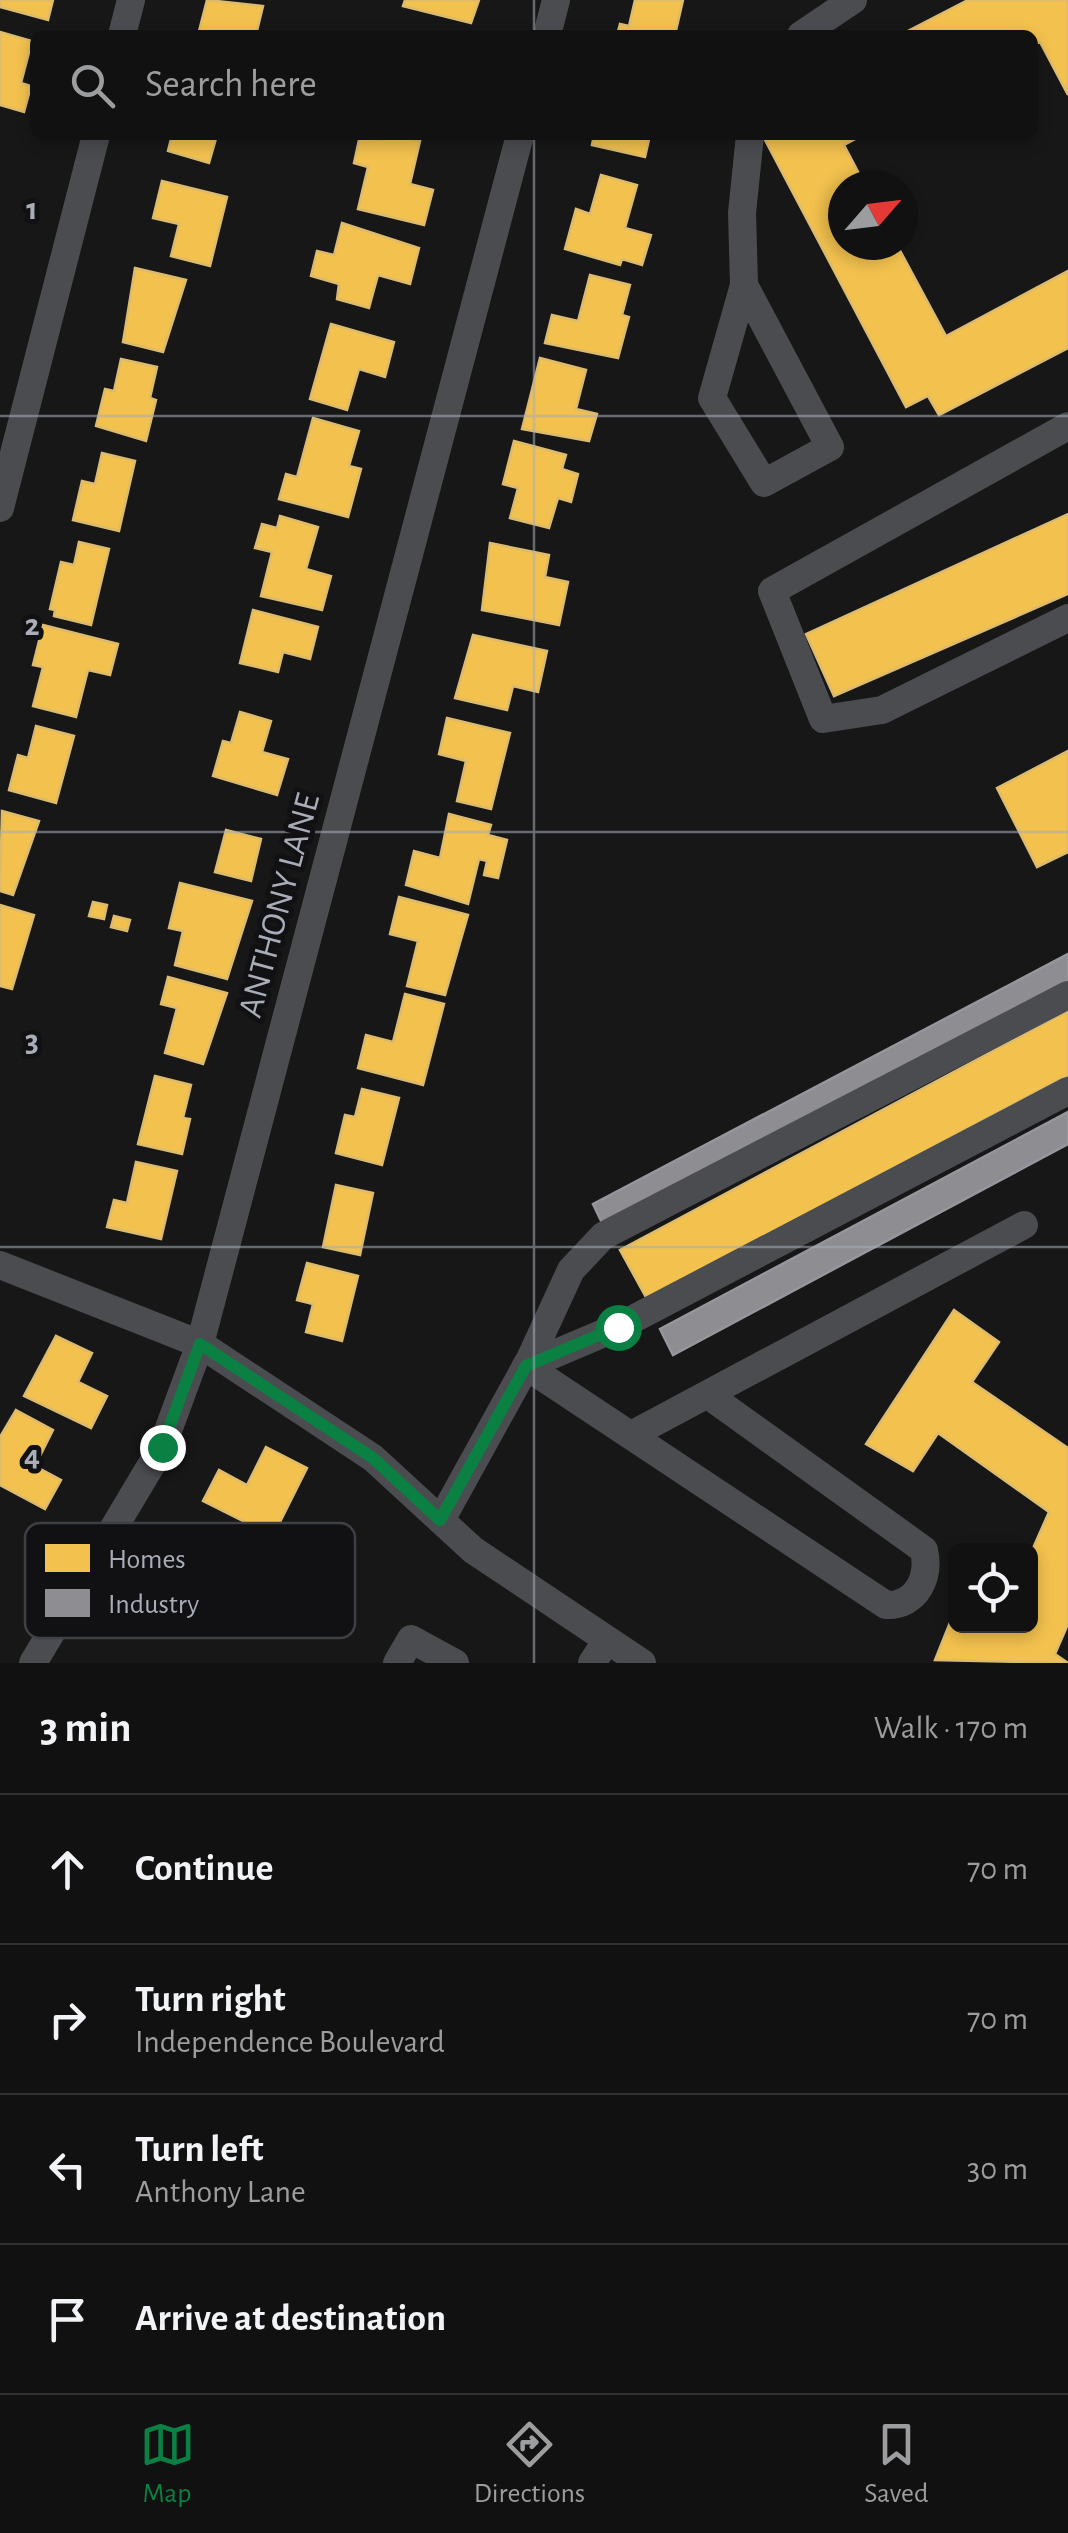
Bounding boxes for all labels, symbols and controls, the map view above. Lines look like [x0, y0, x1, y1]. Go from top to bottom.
search box [30, 30, 1038, 140]
icon: search [65, 58, 120, 113]
text: Search here [145, 66, 317, 104]
north arrow [828, 170, 918, 260]
text: 1 [26, 193, 38, 225]
text: 2 [24, 609, 40, 641]
street label: ANTHONY LANE [233, 790, 326, 1021]
text: 3 [25, 1025, 39, 1057]
route start [596, 1305, 642, 1351]
route end [140, 1425, 186, 1471]
text: 4 [24, 1440, 40, 1472]
legend [25, 1523, 355, 1638]
map controls [948, 1543, 1038, 1633]
button: locate [948, 1543, 1038, 1633]
text: Homes [108, 1546, 186, 1574]
text: Industry [108, 1591, 199, 1619]
text: 3 min [40, 1707, 132, 1749]
text: Walk · 170 m [874, 1712, 1028, 1744]
icon: ahead [40, 1842, 95, 1897]
text: Continue [135, 1850, 273, 1888]
text: 70 m [967, 1853, 1028, 1885]
text: Turn right [135, 1981, 285, 2019]
icon: right [40, 1992, 95, 2047]
text: 70 m [967, 2003, 1028, 2035]
text: Independence Boulevard [135, 2026, 445, 2058]
text: Turn left [135, 2131, 263, 2169]
icon: left [40, 2142, 95, 2197]
text: 30 m [967, 2153, 1028, 2185]
text: Anthony Lane [135, 2176, 306, 2208]
icon: arrive [40, 2292, 95, 2347]
text: Arrive at destination [135, 2300, 446, 2338]
tab: Map [140, 2417, 195, 2511]
tab: Directions [474, 2417, 585, 2511]
tab: Saved [864, 2417, 928, 2511]

